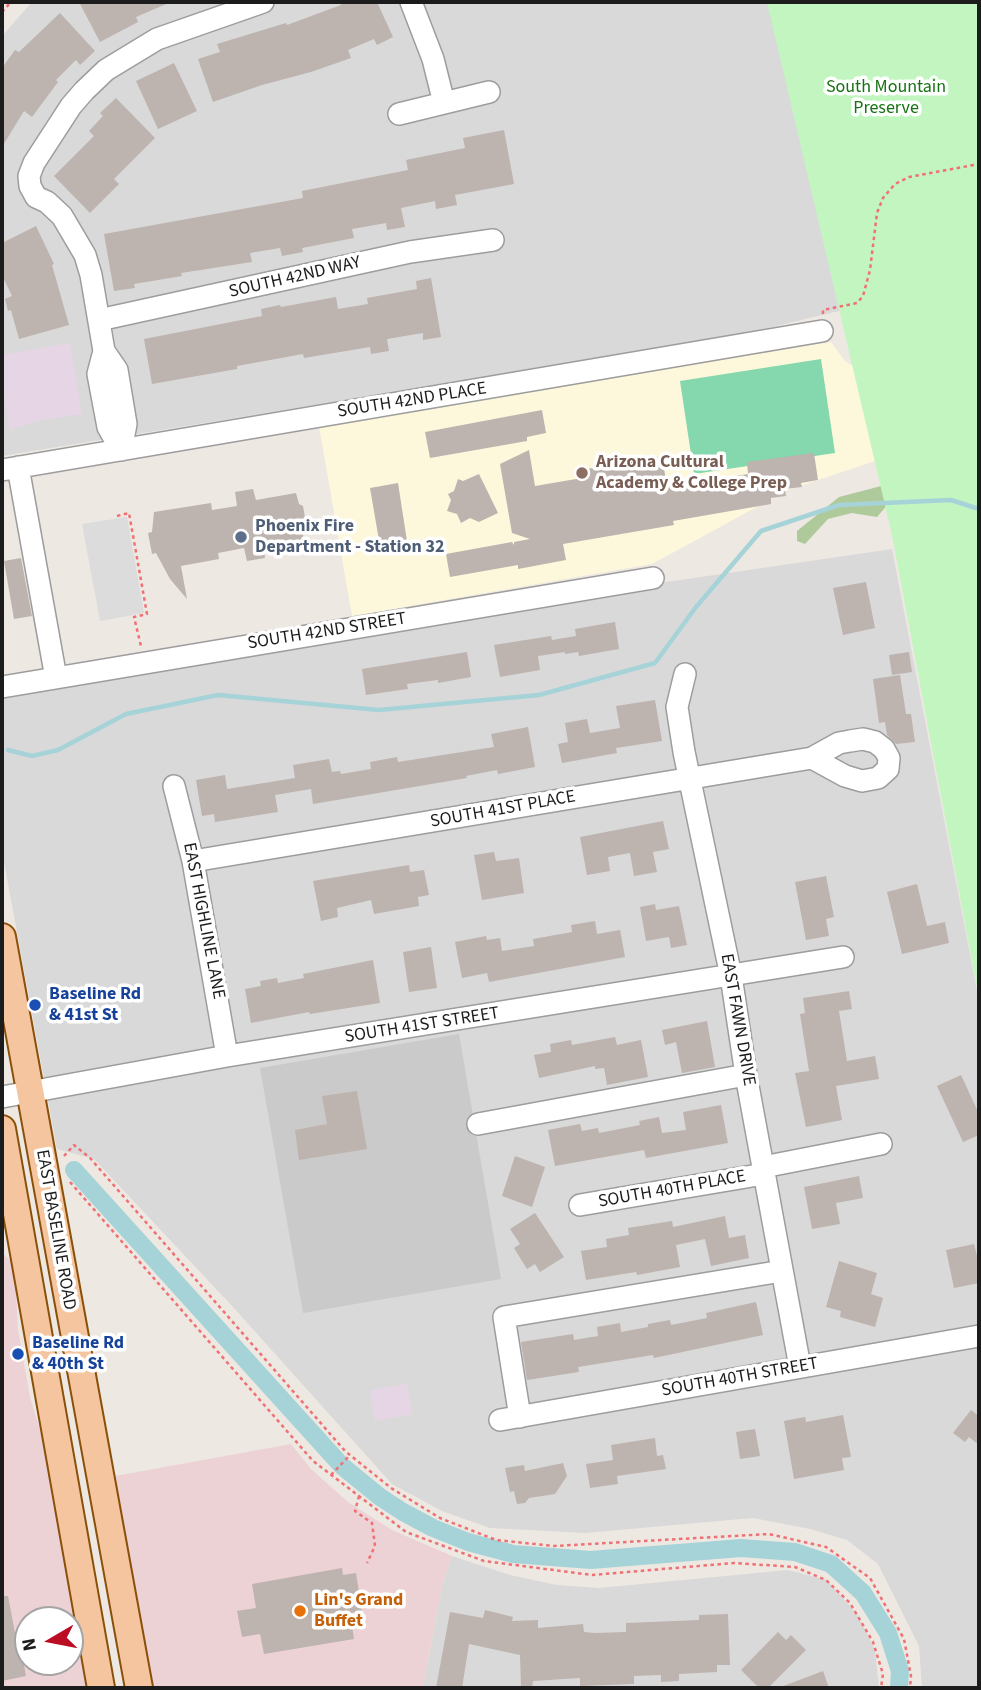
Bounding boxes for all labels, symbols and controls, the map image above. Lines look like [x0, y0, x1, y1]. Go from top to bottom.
park label: South Mountain Preserve [826, 77, 946, 119]
street label: SOUTH 42ND WAY [227, 252, 363, 304]
street label: SOUTH 42ND PLACE [336, 379, 488, 423]
place label: Arizona Cultural Academy & College Prep [596, 452, 787, 494]
marker: Arizona Cultural Academy & College Prep [574, 465, 590, 481]
place label: Phoenix Fire Department - Station 32 [255, 516, 444, 558]
marker: Phoenix Fire Department - Station 32 [233, 529, 249, 545]
street label: SOUTH 42ND STREET [246, 609, 408, 655]
street label: SOUTH 41ST PLACE [429, 787, 577, 833]
street label: EAST HIGHLINE LANE [177, 841, 229, 1001]
street label: EAST FAWN DRIVE [715, 952, 759, 1088]
place label: Baseline Rd & 41st St [49, 984, 141, 1026]
marker: Baseline Rd & 41st St [27, 997, 43, 1013]
street label: SOUTH 41ST STREET [343, 1003, 501, 1049]
street label: EAST BASELINE ROAD [30, 1148, 80, 1312]
street label: SOUTH 40TH PLACE [597, 1166, 747, 1214]
place label: Baseline Rd & 40th St [32, 1333, 124, 1376]
marker: Baseline Rd & 40th St [10, 1346, 26, 1362]
street label: SOUTH 40TH STREET [660, 1354, 820, 1402]
place label: Lin's Grand Buffet [314, 1590, 403, 1632]
marker: Lin's Grand Buffet [292, 1603, 308, 1619]
north arrow [14, 1606, 84, 1676]
text: N [15, 1636, 44, 1653]

